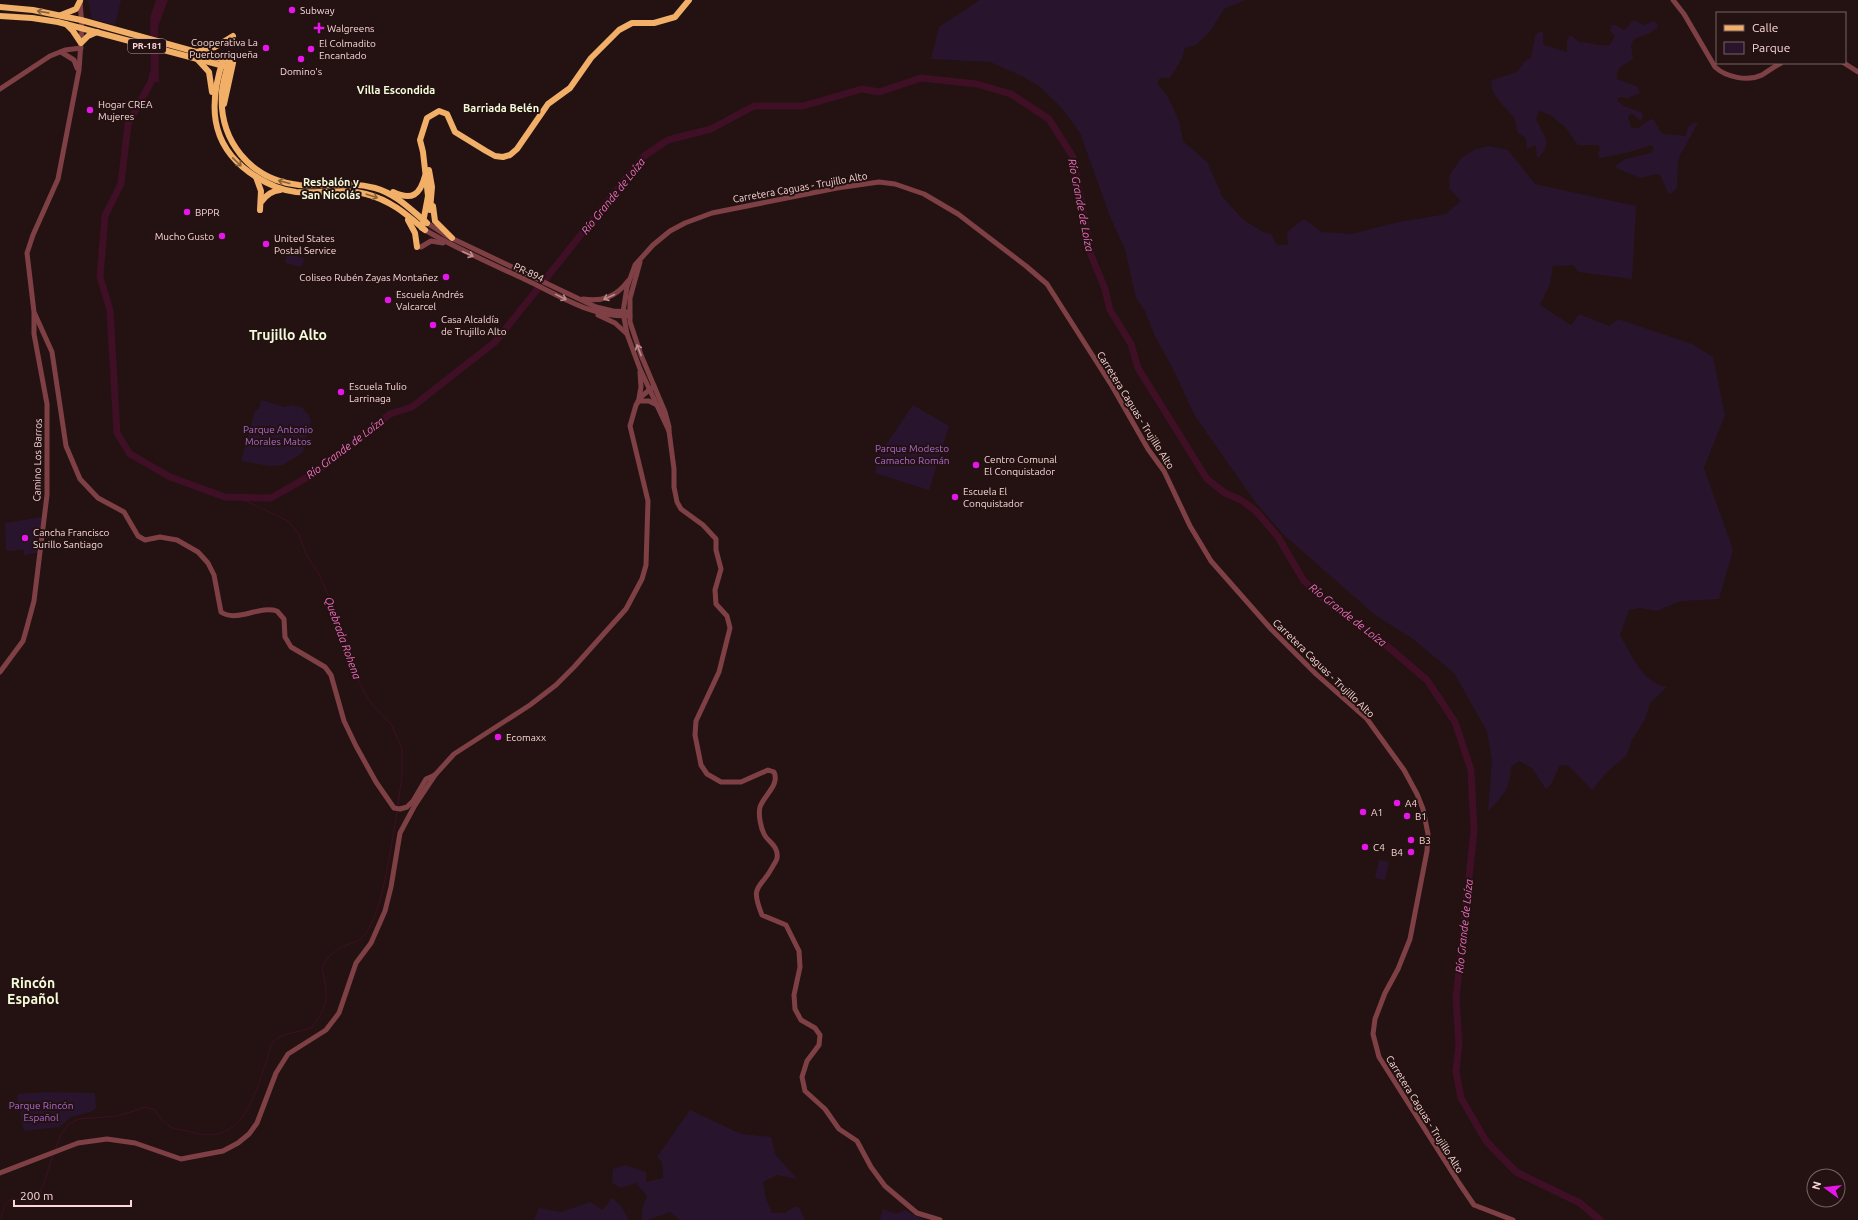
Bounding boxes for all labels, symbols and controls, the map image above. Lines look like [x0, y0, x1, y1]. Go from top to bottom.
marker: Subway [287, 5, 297, 15]
place label: Subway [300, 5, 335, 16]
one-way arrow [37, 8, 50, 16]
legend [1716, 12, 1846, 64]
text: Calle [1752, 21, 1778, 34]
marker: Walgreens [314, 23, 324, 33]
place label: Walgreens [327, 23, 374, 34]
place label: Cooperativa La Puertorriqueña [189, 37, 258, 60]
place label: El Colmadito Encantado [319, 38, 376, 61]
road number: PR-181 [128, 39, 166, 53]
text: Parque [1752, 41, 1790, 54]
marker: Cooperativa La Puertorriqueña [261, 43, 271, 53]
marker: El Colmadito Encantado [306, 44, 316, 54]
marker: Domino's [296, 54, 306, 64]
place label: Domino's [280, 66, 322, 77]
district label: Villa Escondida [357, 84, 435, 96]
place label: Hogar CREA Mujeres [98, 99, 153, 122]
district label: Barriada Belén [463, 102, 539, 114]
marker: Hogar CREA Mujeres [85, 105, 95, 115]
water label: Río Grande de Loíza [579, 156, 647, 236]
one-way arrow [232, 157, 242, 167]
water label: Río Grande de Loíza [1066, 158, 1096, 253]
street label: Carretera Caguas - Trujillo Alto [732, 170, 868, 205]
district label: Resbalón y San Nicolás [301, 176, 361, 201]
one-way arrow [278, 178, 291, 185]
one-way arrow [365, 192, 377, 200]
marker: BPPR [182, 207, 192, 217]
place label: BPPR [195, 207, 220, 218]
place label: Mucho Gusto [155, 231, 214, 242]
marker: Mucho Gusto [217, 231, 227, 241]
place label: United States Postal Service [274, 233, 336, 256]
marker: United States Postal Service [261, 239, 271, 249]
one-way arrow [462, 250, 474, 258]
street label: PR-894 [512, 261, 546, 284]
place label: Coliseo Rubén Zayas Montañez [299, 272, 438, 283]
marker: Coliseo Rubén Zayas Montañez [441, 272, 451, 282]
place label: Escuela Andrés Valcarcel [396, 289, 464, 312]
one-way arrow [554, 294, 566, 301]
one-way arrow [603, 294, 615, 301]
marker: Escuela Andrés Valcarcel [383, 295, 393, 305]
place label: Casa Alcaldía de Trujillo Alto [441, 314, 507, 337]
marker: Casa Alcaldía de Trujillo Alto [428, 320, 438, 330]
district label: Trujillo Alto [249, 327, 327, 343]
one-way arrow [634, 344, 642, 356]
street label: Carretera Caguas - Trujillo Alto [1095, 349, 1176, 471]
place label: Escuela Tulio Larrinaga [349, 381, 407, 404]
marker: Escuela Tulio Larrinaga [336, 387, 346, 397]
water label: Río Grande de Loíza [304, 415, 386, 481]
street label: Camino Los Barros [31, 418, 44, 502]
park label: Parque Antonio Morales Matos [243, 424, 313, 447]
park label: Parque Modesto Camacho Román [874, 443, 950, 466]
place label: Centro Comunal El Conquistador [984, 454, 1057, 477]
marker: Centro Comunal El Conquistador [971, 460, 981, 470]
place label: Escuela El Conquistador [963, 486, 1024, 509]
marker: Escuela El Conquistador [950, 492, 960, 502]
place label: Cancha Francisco Surillo Santiago [33, 527, 110, 550]
marker: Cancha Francisco Surillo Santiago [20, 533, 30, 543]
water label: Río Grande de Loíza [1307, 581, 1389, 649]
water label: Quebrada Rohena [323, 595, 364, 681]
street label: Carretera Caguas - Trujillo Alto [1271, 617, 1377, 720]
marker: Ecomaxx [493, 732, 503, 742]
place label: Ecomaxx [506, 732, 546, 743]
marker: A4 [1392, 798, 1402, 808]
place label: A4 [1405, 798, 1418, 809]
marker: A1 [1358, 807, 1368, 817]
place label: A1 [1371, 807, 1383, 818]
marker: B1 [1402, 811, 1412, 821]
place label: B1 [1415, 811, 1427, 822]
marker: B3 [1406, 835, 1416, 845]
place label: B3 [1419, 835, 1431, 846]
marker: C4 [1360, 842, 1370, 852]
place label: C4 [1373, 842, 1385, 853]
place label: B4 [1391, 847, 1403, 858]
marker: B4 [1406, 847, 1416, 857]
water label: Río Grande de Loíza [1453, 878, 1475, 974]
district label: Rincón Español [7, 975, 59, 1007]
street label: Carretera Caguas - Trujillo Alto [1384, 1053, 1465, 1175]
park label: Parque Rincón Español [9, 1100, 73, 1123]
north arrow [1806, 1168, 1846, 1208]
text: N [1809, 1180, 1823, 1191]
scale bar [14, 1182, 131, 1208]
text: 200 m [20, 1189, 53, 1202]

